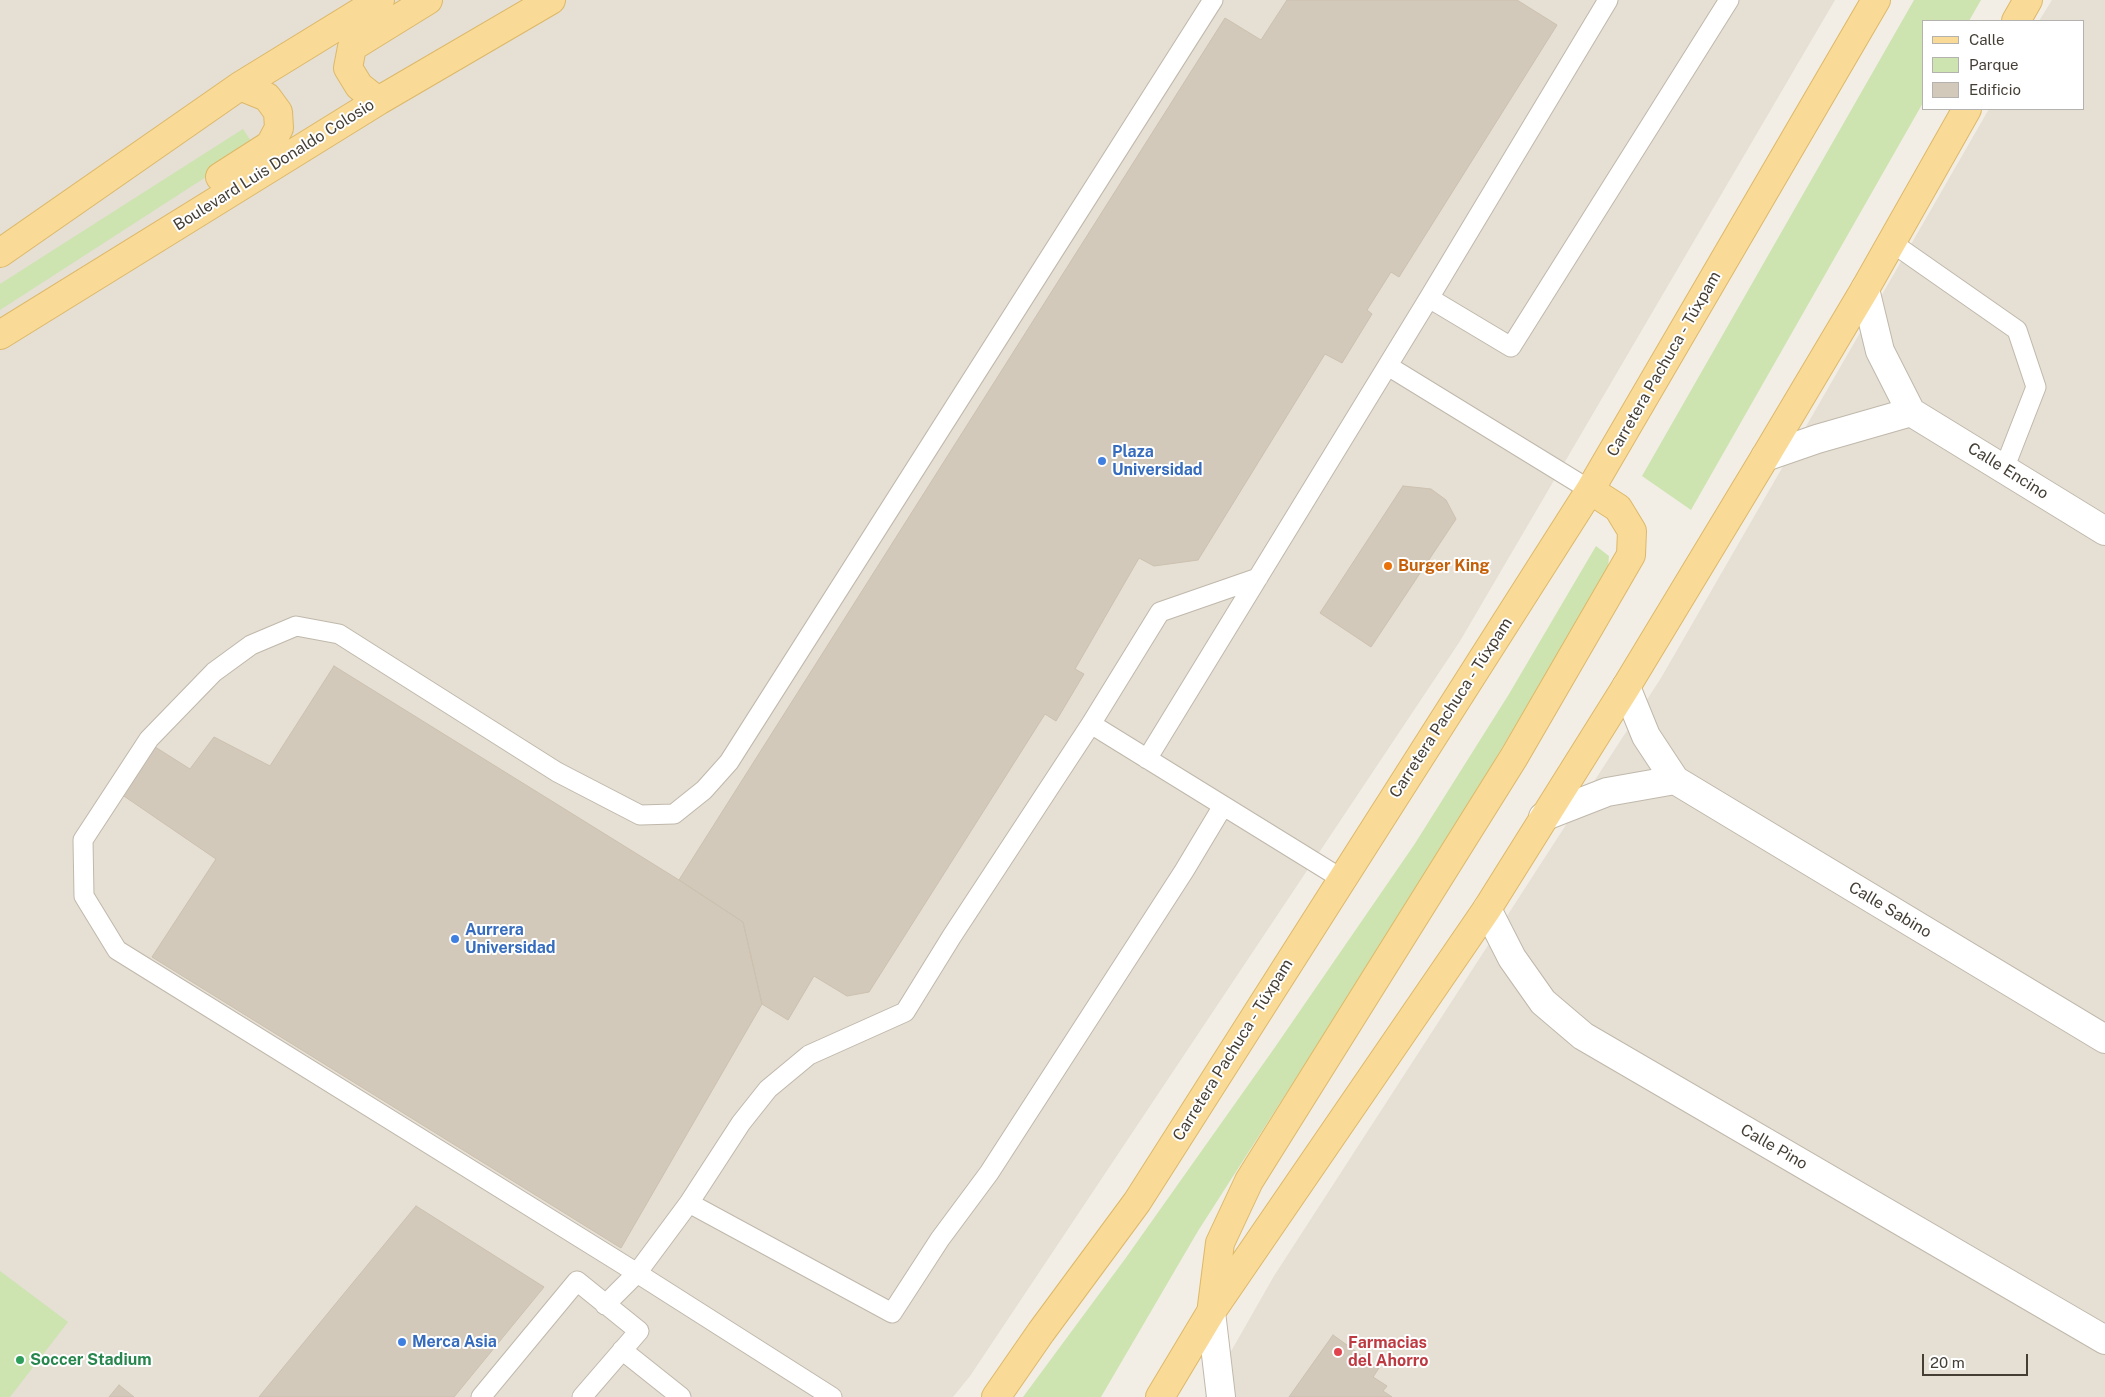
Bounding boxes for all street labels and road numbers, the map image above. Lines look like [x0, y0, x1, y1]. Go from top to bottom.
street label: Boulevard Luis Donaldo Colosio [170, 95, 378, 235]
street label: Carretera Pachuca - Túxpam [1603, 268, 1725, 460]
street label: Calle Encino [1964, 439, 2052, 503]
street label: Carretera Pachuca - Túxpam [1386, 614, 1516, 802]
street label: Calle Sabino [1845, 878, 1935, 942]
street label: Carretera Pachuca - Túxpam [1169, 955, 1297, 1145]
street label: Calle Pino [1737, 1120, 1811, 1174]

